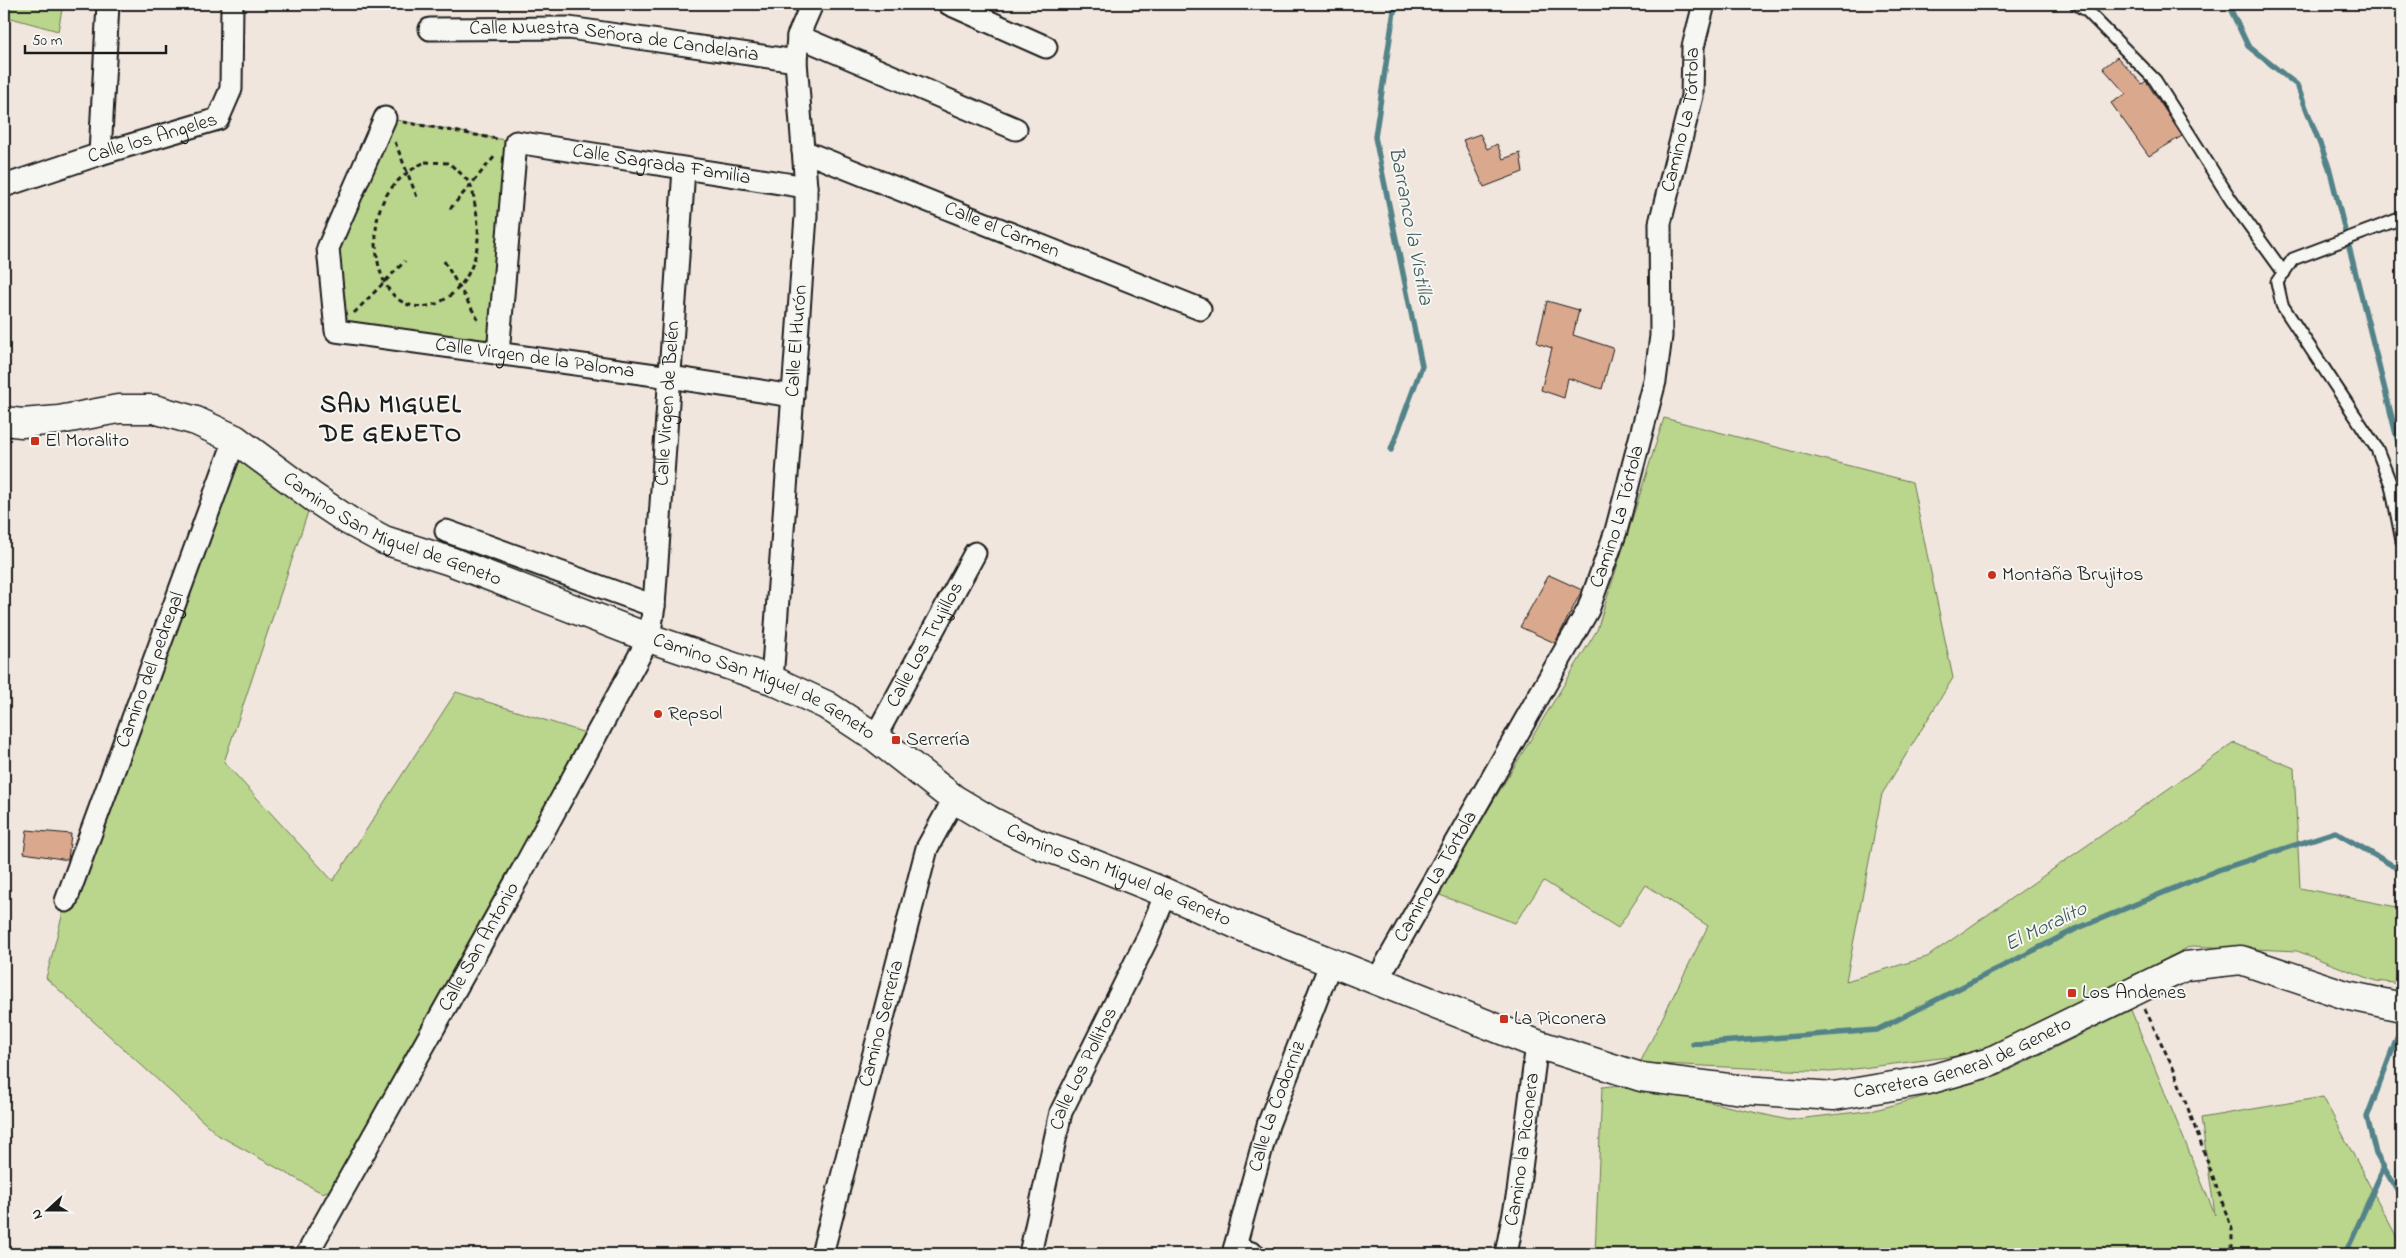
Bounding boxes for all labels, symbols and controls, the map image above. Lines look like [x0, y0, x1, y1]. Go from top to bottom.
street label: Calle Nuestra Señora de Candelaria [469, 13, 761, 70]
scale bar [25, 22, 166, 54]
text: 50 m [32, 30, 63, 52]
street label: Camino La Tórtola [1654, 47, 1707, 195]
street label: Calle los Ángeles [84, 105, 221, 172]
street label: Calle Sagrada Familia [570, 136, 753, 193]
water label: Barranco la Vistilla [1380, 144, 1440, 308]
street label: Calle el Carmen [940, 194, 1064, 266]
street label: Calle El Hurón [778, 284, 815, 398]
street label: Calle Virgen de Belén [648, 320, 688, 487]
street label: Calle Virgen de la Paloma [433, 330, 636, 386]
district label: SAN MIGUEL DE GENETO [319, 388, 462, 453]
place label: El Moralito [45, 427, 129, 456]
marker: El Moralito [29, 435, 41, 447]
street label: Camino La Tórtola [1582, 442, 1652, 592]
street label: Camino San Miguel de Geneto [277, 465, 506, 594]
place label: Montaña Brujitos [2002, 561, 2144, 590]
marker: Montaña Brujitos [1986, 569, 1998, 581]
street label: Calle Los Trujillos [879, 577, 971, 713]
street label: Camino del pedregal [109, 588, 192, 752]
street label: Camino San Miguel de Geneto [649, 626, 881, 748]
place label: Repsol [668, 700, 722, 729]
marker: Repsol [652, 708, 664, 720]
place label: Serrería [906, 726, 970, 755]
marker: Serrería [890, 734, 902, 746]
street label: Camino La Tórtola [1387, 805, 1485, 948]
street label: Camino San Miguel de Geneto [1001, 816, 1236, 935]
street label: Calle San Antonio [431, 877, 527, 1017]
water label: El Moralito [2000, 894, 2093, 960]
street label: Camino Serrería [851, 957, 912, 1090]
place label: Los Andenes [2082, 979, 2186, 1008]
marker: Los Andenes [2066, 987, 2078, 999]
street label: Calle Los Pollitos [1043, 1002, 1125, 1133]
place label: La Piconera [1514, 1005, 1606, 1034]
street label: Carretera General de Geneto [1851, 1009, 2076, 1107]
marker: La Piconera [1498, 1013, 1510, 1025]
street label: Calle La Codorniz [1241, 1036, 1314, 1175]
street label: Camino la Piconera [1497, 1071, 1548, 1229]
north arrow [22, 1186, 72, 1236]
text: N [26, 1206, 49, 1222]

